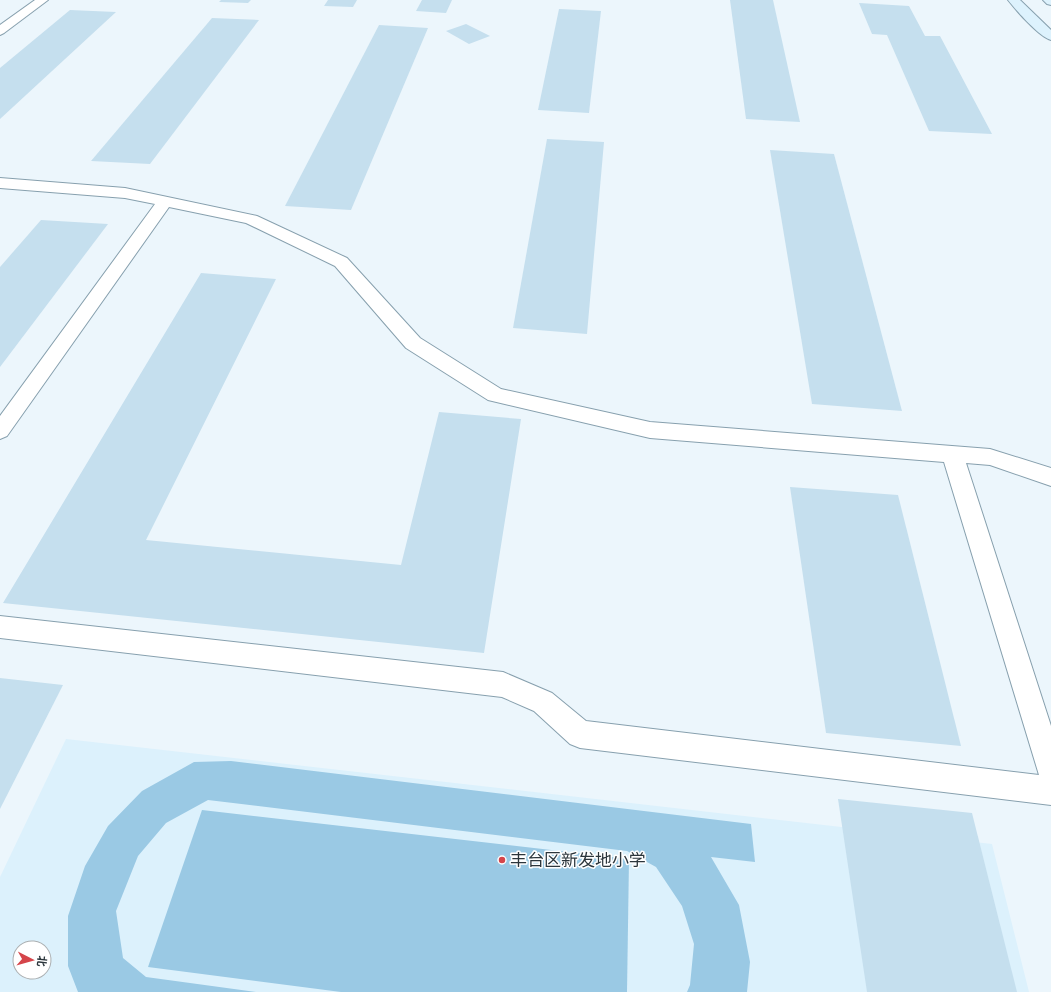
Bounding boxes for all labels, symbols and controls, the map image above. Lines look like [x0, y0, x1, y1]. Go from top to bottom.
place label: 丰台区新发地小学 [510, 850, 646, 870]
marker: 丰台区新发地小学 [497, 855, 507, 865]
north arrow [12, 940, 52, 980]
text: 北 [34, 955, 48, 967]

